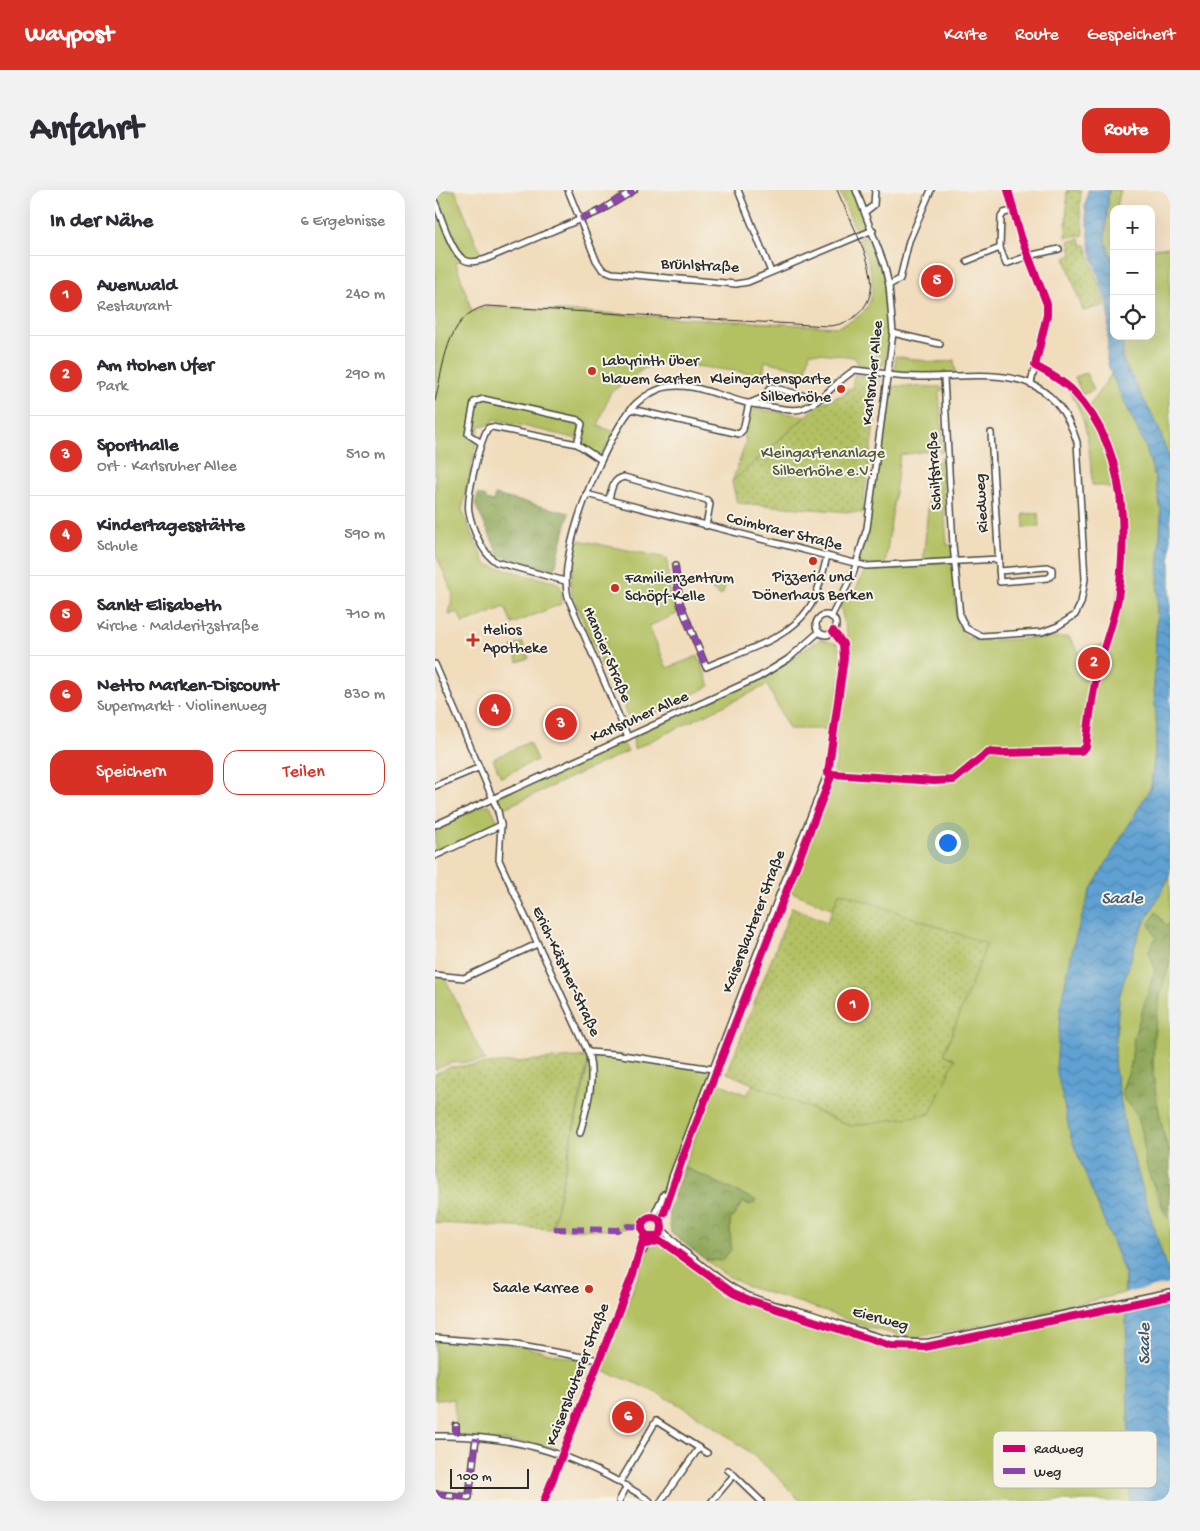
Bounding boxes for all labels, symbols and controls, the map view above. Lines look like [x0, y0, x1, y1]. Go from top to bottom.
text: Waypost [25, 21, 113, 50]
text: Karte [944, 25, 987, 46]
text: Route [1015, 25, 1059, 46]
text: Gespeichert [1087, 25, 1175, 46]
button: Route [1082, 108, 1170, 153]
text: Anfahrt [30, 110, 143, 151]
map controls [1110, 205, 1155, 340]
button: + [1110, 205, 1155, 250]
text: In der Nähe [50, 210, 153, 235]
text: 6 Ergebnisse [301, 213, 385, 232]
button: − [1110, 250, 1155, 295]
street label: Brühlstraße [659, 255, 740, 279]
pin: 5 [921, 262, 953, 300]
text: Auenwald [97, 275, 177, 298]
text: 1 [63, 286, 69, 305]
text: 240 m [345, 286, 385, 305]
button: locate [1110, 295, 1155, 340]
text: Restaurant [97, 298, 171, 317]
street label: Karlsruher Allee [859, 319, 889, 426]
place label: Labyrinth über blauem Garten [602, 353, 701, 390]
text: Am Hohen Ufer [97, 355, 214, 378]
marker: Labyrinth über blauem Garten [586, 365, 598, 377]
text: 2 [62, 366, 70, 385]
text: 290 m [345, 366, 385, 385]
place label: Kleingartensparte Silberhöhe [710, 371, 832, 408]
text: Park [97, 378, 128, 397]
marker: Kleingartensparte Silberhöhe [835, 383, 847, 395]
street label: Schilfstraße [924, 431, 948, 511]
text: Sporthalle [97, 435, 178, 458]
park label: Kleingartenanlage Silberhöhe e.V. [761, 445, 886, 482]
text: 3 [62, 446, 70, 465]
text: 510 m [346, 446, 385, 465]
text: Ort · Karlsruher Allee [97, 458, 237, 477]
street label: Riedweg [972, 473, 994, 533]
street label: Coimbraer Straße [724, 509, 845, 557]
text: Kindertagesstätte [97, 515, 245, 538]
text: 4 [62, 526, 70, 545]
text: 590 m [344, 526, 385, 545]
text: Schule [97, 538, 138, 557]
marker: Pizzeria und Dönerhaus Berken [807, 555, 819, 567]
place label: Pizzeria und Dönerhaus Berken [752, 569, 873, 606]
place label: Familienzentrum Schöpf-Kelle [624, 570, 734, 607]
marker: Familienzentrum Schöpf-Kelle [609, 582, 621, 594]
text: Sankt Elisabeth [97, 595, 222, 618]
street label: Hanoier Straße [577, 605, 635, 706]
text: 5 [62, 606, 70, 625]
text: 710 m [346, 606, 385, 625]
text: Kirche · Malderitzstraße [97, 618, 259, 637]
place label: Helios Apotheke [483, 622, 548, 659]
marker: Helios Apotheke [467, 634, 479, 646]
pin: 2 [1078, 644, 1110, 682]
text: Netto Marken-Discount [97, 675, 278, 698]
text: 6 [62, 686, 70, 705]
text: 830 m [344, 686, 385, 705]
street label: Karlsruher Allee [588, 688, 693, 748]
pin: 4 [479, 691, 511, 729]
text: Supermarkt · Violinenweg [97, 698, 267, 717]
pin: 3 [545, 705, 577, 743]
button: Speichern [50, 750, 213, 795]
button: Teilen [223, 750, 385, 795]
your location [935, 830, 961, 856]
street label: Kaiserslauterer Straße [719, 847, 791, 996]
water label: Saale [1101, 889, 1144, 910]
street label: Erich-Kästner-Straße [527, 904, 604, 1041]
pin: 1 [837, 986, 869, 1024]
place label: Saale Karree [493, 1280, 580, 1299]
marker: Saale Karree [583, 1283, 595, 1295]
street label: Kaiserslauterer Straße [543, 1300, 615, 1449]
street label: Eierweg [850, 1303, 910, 1337]
water label: Saale [1135, 1322, 1156, 1365]
pin: 6 [612, 1398, 644, 1436]
legend [993, 1431, 1157, 1488]
text: Radweg [1034, 1442, 1083, 1459]
text: Weg [1034, 1465, 1061, 1482]
scale bar [450, 1466, 529, 1489]
text: 100 m [457, 1469, 492, 1486]

